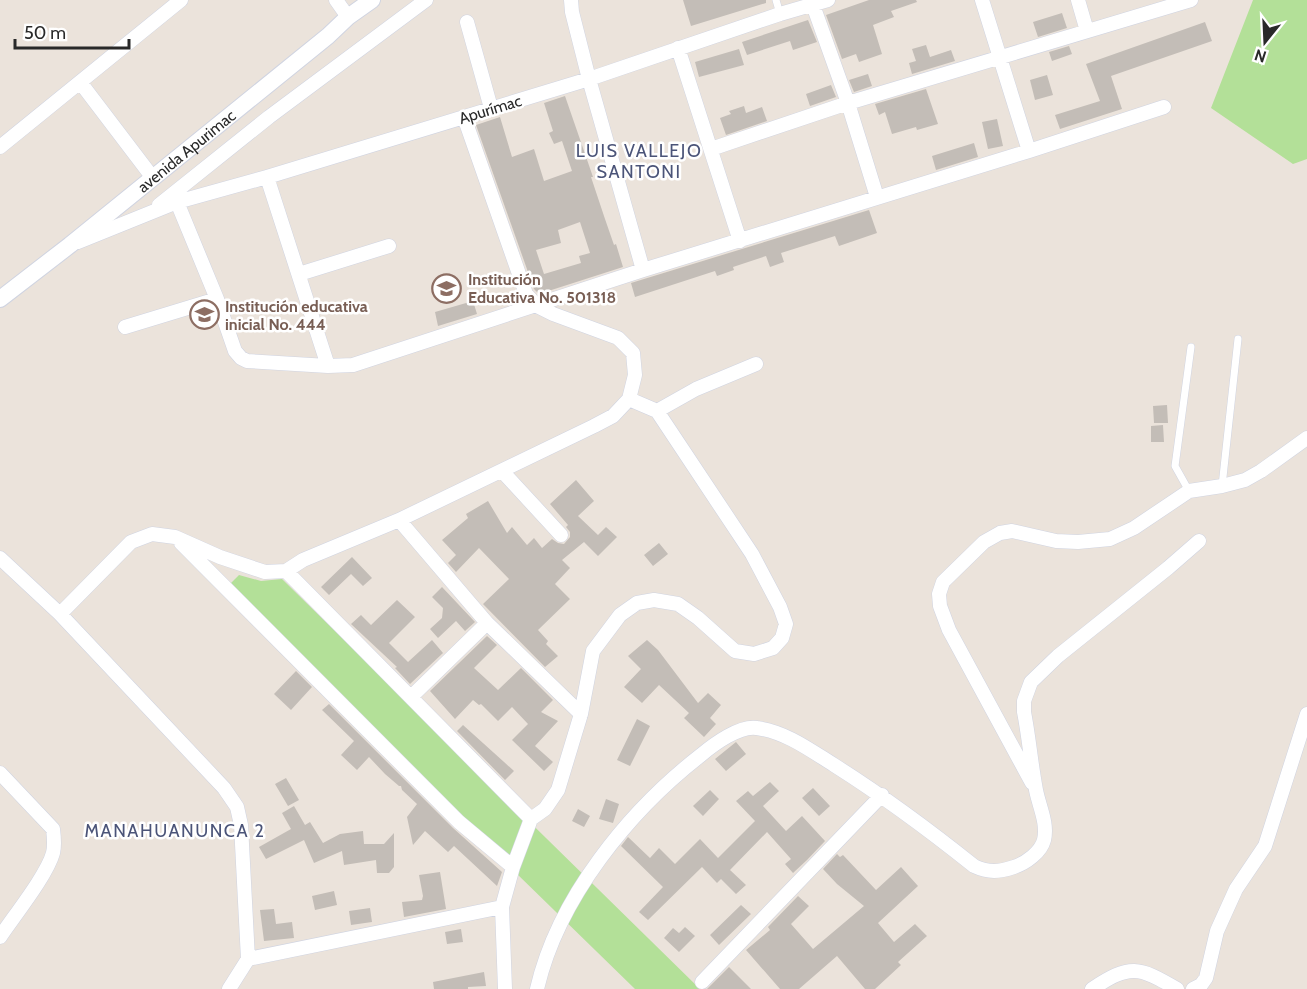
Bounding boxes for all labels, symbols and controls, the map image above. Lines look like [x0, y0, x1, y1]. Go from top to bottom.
scale bar [15, 12, 129, 50]
north arrow [1235, 12, 1295, 72]
text: 50 m [24, 22, 66, 44]
text: N [1252, 45, 1269, 67]
street label: Apurímac [456, 91, 524, 128]
street label: avenida Apurimac [134, 106, 239, 197]
district label: LUIS VALLEJO SANTONI [576, 140, 702, 183]
place label: Institución Educativa No. 501318 [468, 270, 616, 307]
school or university icon: Institución Educativa No. 501318 [431, 272, 463, 304]
place label: Institución educativa inicial No. 444 [225, 297, 368, 334]
school or university icon: Institución educativa inicial No. 444 [188, 299, 220, 331]
district label: MANAHUANUNCA 2 [84, 820, 266, 842]

